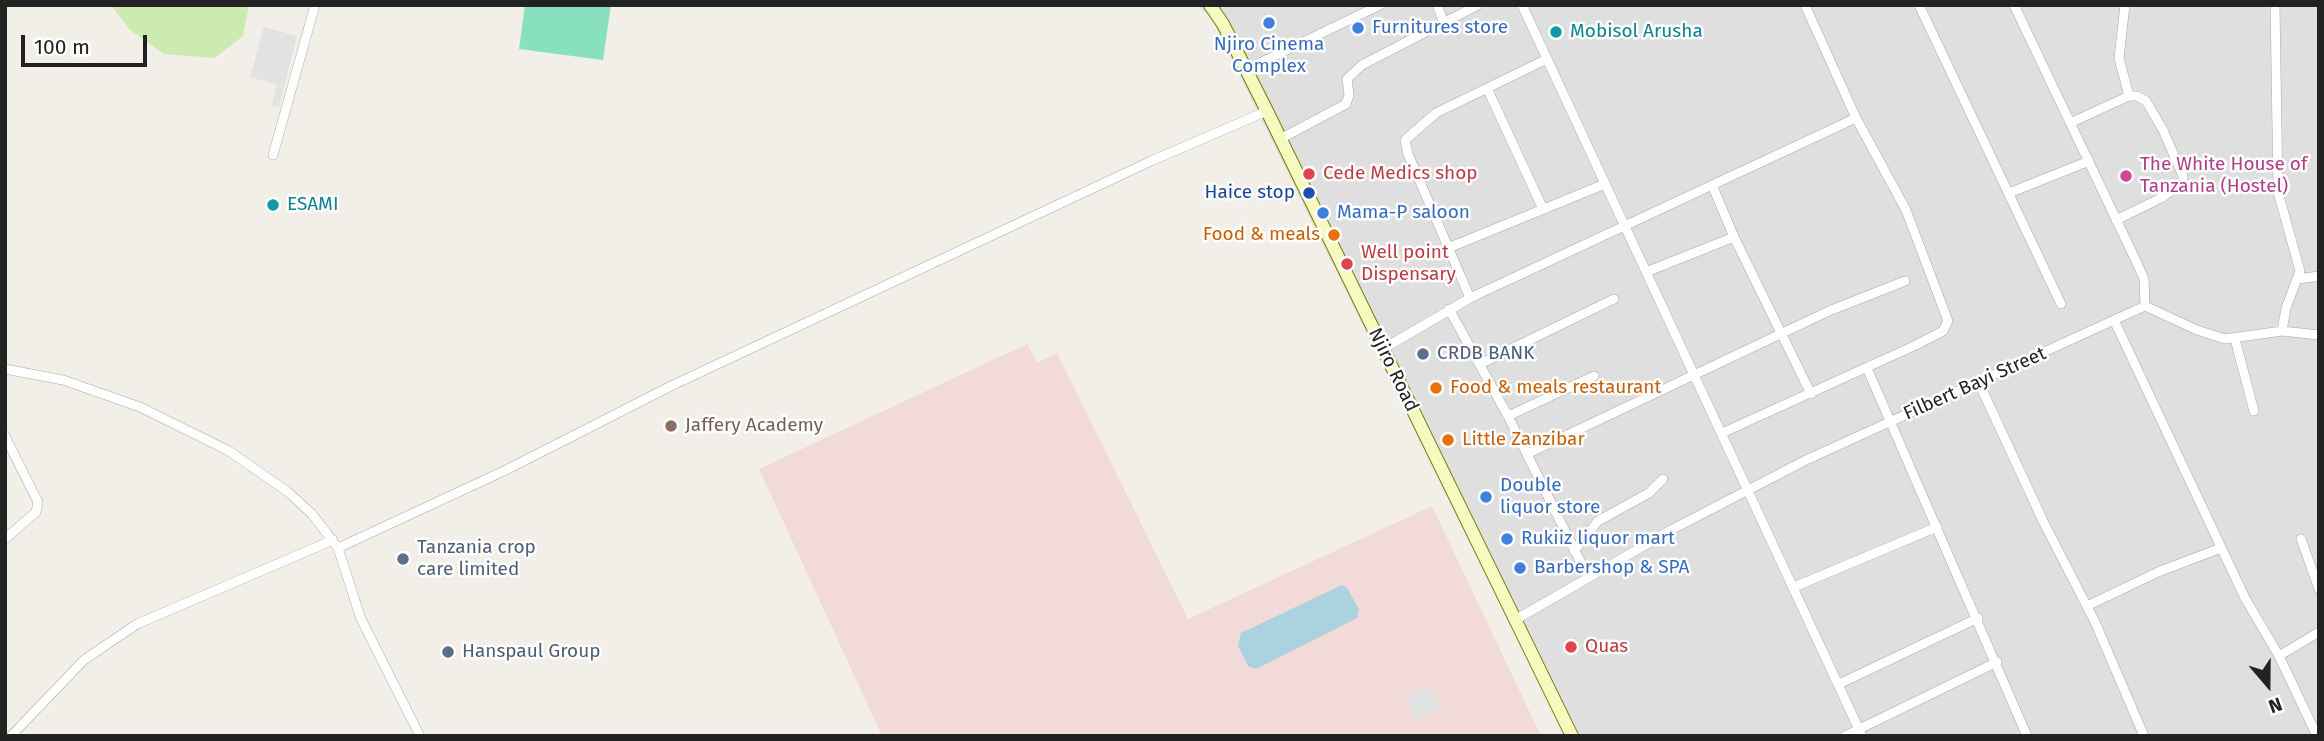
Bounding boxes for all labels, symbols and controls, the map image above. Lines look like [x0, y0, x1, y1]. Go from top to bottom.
marker: Njiro Cinema Complex [1261, 15, 1277, 31]
place label: Furnitures store [1372, 17, 1508, 39]
marker: Furnitures store [1350, 20, 1366, 36]
scale bar [24, 21, 150, 65]
place label: Mobisol Arusha [1570, 21, 1703, 43]
marker: Mobisol Arusha [1548, 24, 1564, 40]
text: 100 m [34, 34, 90, 60]
place label: Njiro Cinema Complex [1214, 34, 1324, 78]
place label: The White House of Tanzania (Hostel) [2140, 154, 2307, 198]
place label: Cede Medics shop [1323, 163, 1478, 185]
marker: Cede Medics shop [1301, 166, 1317, 182]
marker: The White House of Tanzania (Hostel) [2118, 168, 2134, 184]
place label: Haice stop [1204, 182, 1295, 204]
marker: Haice stop [1301, 185, 1317, 201]
place label: ESAMI [287, 194, 339, 216]
marker: ESAMI [265, 197, 281, 213]
place label: Mama-P saloon [1337, 202, 1470, 224]
marker: Mama-P saloon [1315, 205, 1331, 221]
place label: Food & meals [1203, 224, 1320, 246]
marker: Food & meals [1326, 227, 1342, 243]
place label: Well point Dispensary [1361, 242, 1456, 286]
marker: Well point Dispensary [1339, 256, 1355, 272]
street label: Njiro Road [1363, 324, 1423, 416]
street label: Filbert Bayi Street [1900, 342, 2050, 426]
place label: CRDB BANK [1437, 343, 1534, 365]
marker: CRDB BANK [1415, 346, 1431, 362]
place label: Food & meals restaurant [1450, 377, 1661, 399]
marker: Food & meals restaurant [1428, 380, 1444, 396]
place label: Jaffery Academy [685, 415, 823, 437]
marker: Jaffery Academy [663, 418, 679, 434]
place label: Little Zanzibar [1462, 429, 1585, 451]
marker: Little Zanzibar [1440, 432, 1456, 448]
place label: Double liquor store [1500, 475, 1600, 519]
marker: Double liquor store [1478, 489, 1494, 505]
place label: Rukiiz liquor mart [1521, 528, 1675, 550]
marker: Rukiiz liquor mart [1499, 531, 1515, 547]
place label: Tanzania crop care limited [417, 537, 536, 581]
marker: Tanzania crop care limited [395, 551, 411, 567]
place label: Barbershop & SPA [1534, 557, 1689, 579]
marker: Barbershop & SPA [1512, 560, 1528, 576]
place label: Quas [1585, 636, 1628, 658]
marker: Quas [1563, 639, 1579, 655]
place label: Hanspaul Group [462, 641, 601, 663]
marker: Hanspaul Group [440, 644, 456, 660]
north arrow [2233, 650, 2303, 720]
text: N [2266, 692, 2285, 718]

